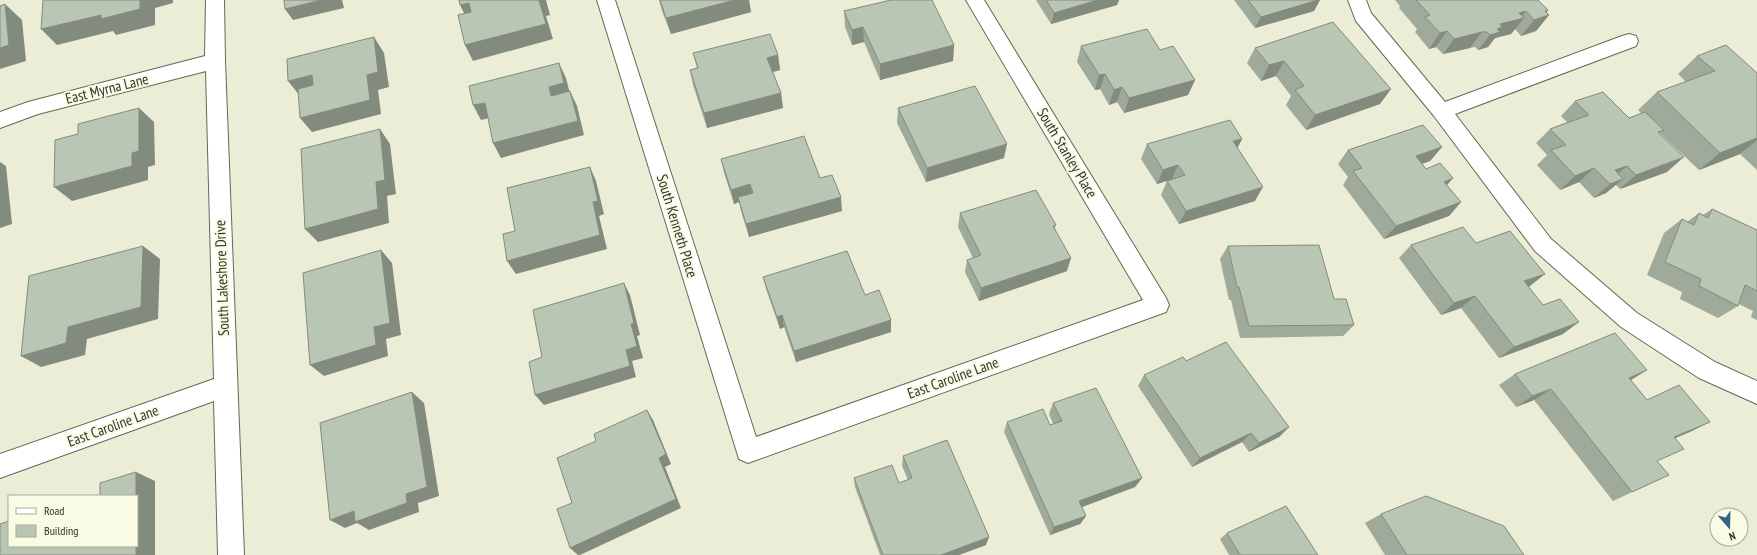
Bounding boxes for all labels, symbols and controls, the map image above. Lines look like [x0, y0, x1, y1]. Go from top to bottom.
street label: East Myrna Lane [63, 69, 150, 108]
street label: South Stanley Place [1033, 104, 1102, 201]
street label: South Kenneth Place [653, 172, 702, 280]
street label: South Lakeshore Drive [210, 220, 233, 336]
street label: East Caroline Lane [905, 352, 1001, 403]
street label: East Caroline Lane [65, 400, 161, 451]
legend [8, 495, 138, 547]
text: Road [44, 503, 64, 518]
north arrow [1709, 507, 1749, 547]
text: Building [44, 523, 79, 538]
text: N [1727, 529, 1738, 544]

